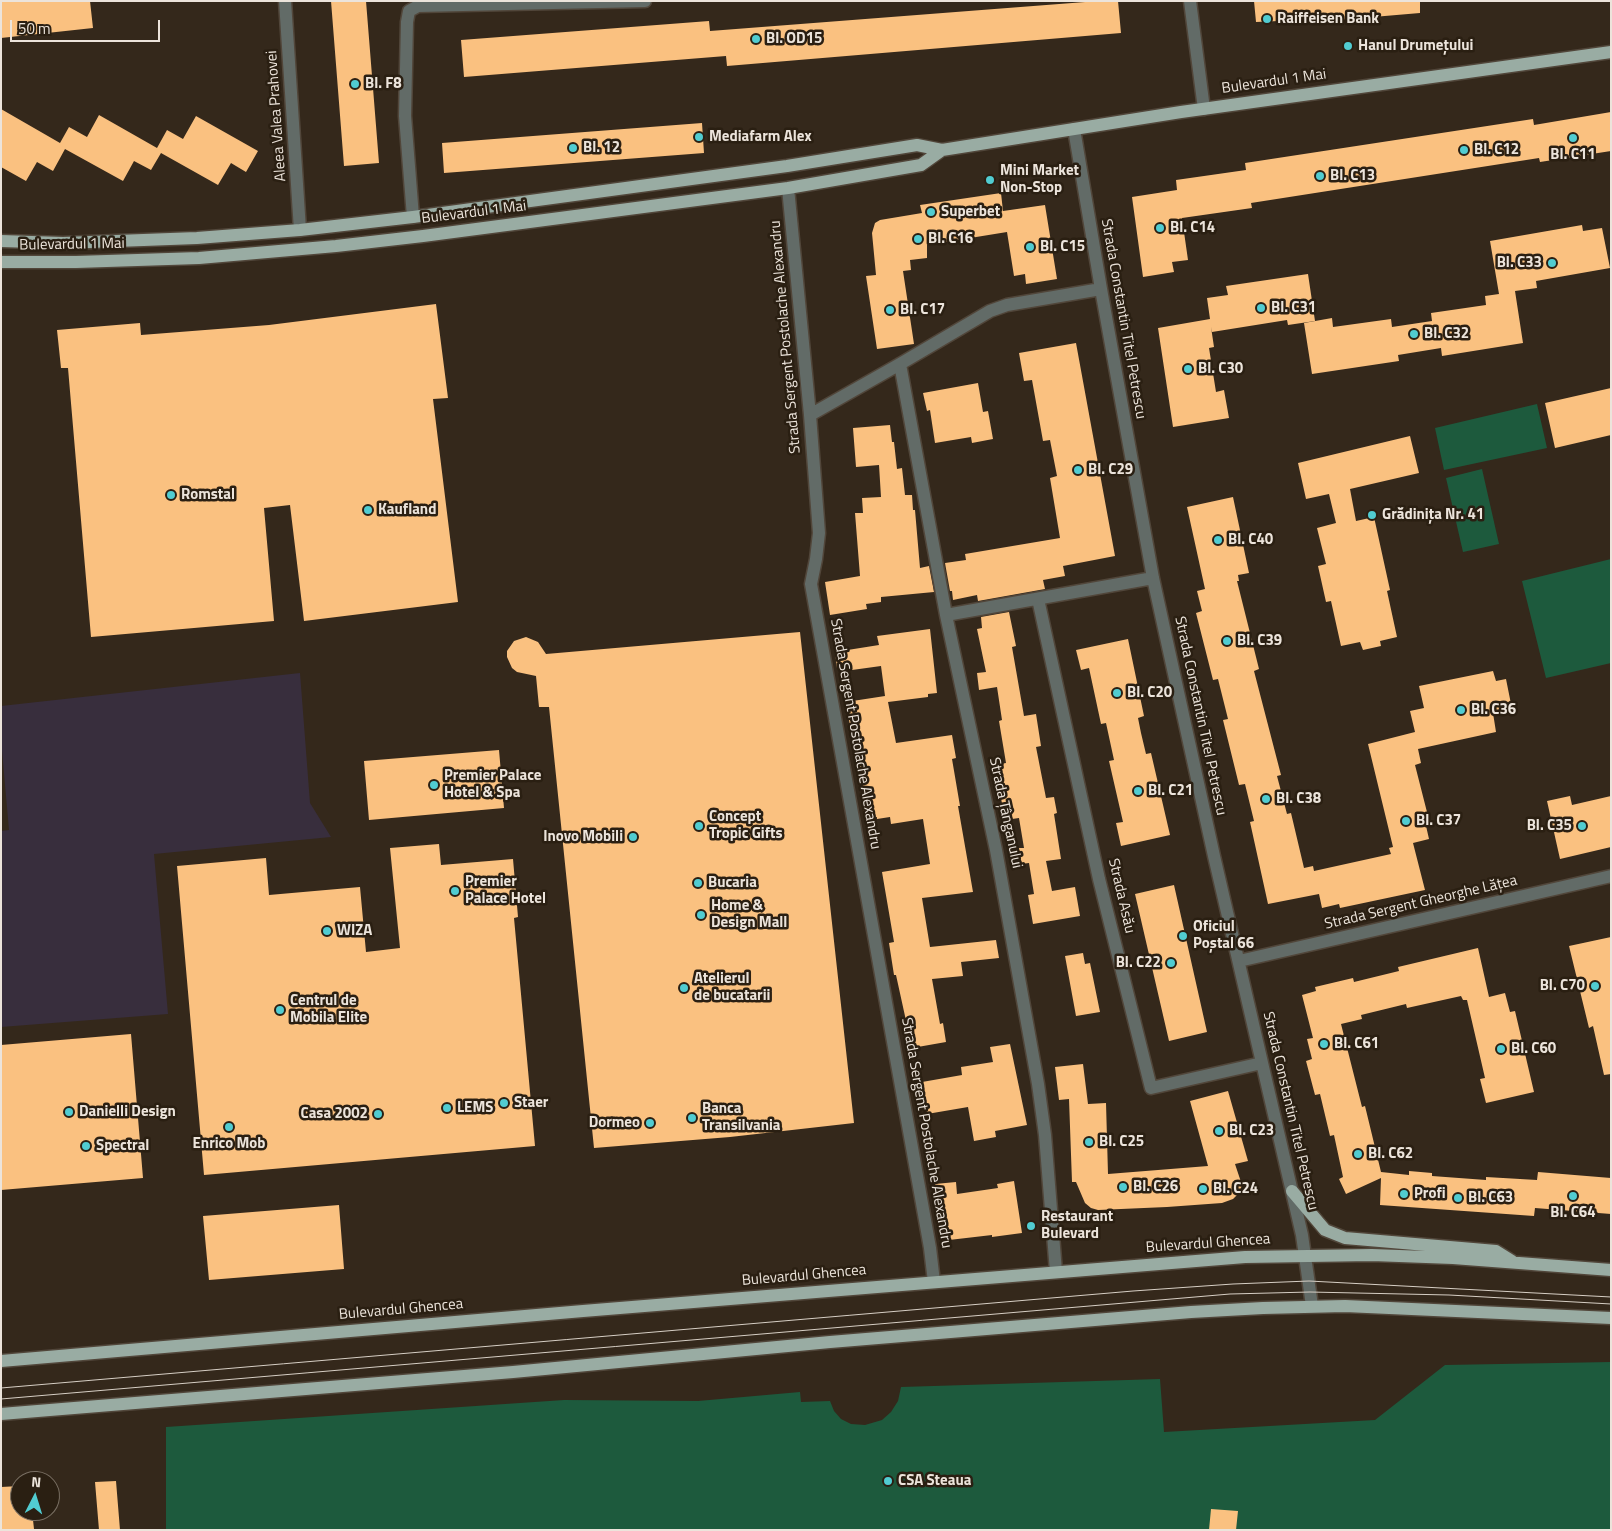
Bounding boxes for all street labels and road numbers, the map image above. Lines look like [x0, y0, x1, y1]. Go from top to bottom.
street label: Aleea Valea Prahovei [263, 50, 291, 182]
street label: Bulevardul 1 Mai [1221, 66, 1327, 98]
street label: Bulevardul 1 Mai [421, 198, 527, 228]
street label: Strada Constantin Titel Petrescu [1097, 218, 1149, 420]
street label: Strada Sergent Postolache Alexandru [767, 220, 805, 454]
street label: Bulevardul 1 Mai [19, 235, 125, 255]
street label: Strada Constantin Titel Petrescu [1170, 615, 1230, 817]
street label: Strada Sergent Postolache Alexandru [826, 617, 884, 851]
street label: Strada Țânganului [984, 756, 1026, 870]
street label: Strada Asău [1104, 857, 1138, 935]
street label: Strada Sergent Gheorghe Lățea [1323, 872, 1519, 934]
street label: Strada Constantin Titel Petrescu [1258, 1010, 1322, 1212]
street label: Strada Sergent Postolache Alexandru [897, 1016, 955, 1250]
street label: Bulevardul Ghencea [1145, 1231, 1271, 1257]
street label: Bulevardul Ghencea [741, 1262, 867, 1290]
street label: Bulevardul Ghencea [338, 1296, 464, 1324]

